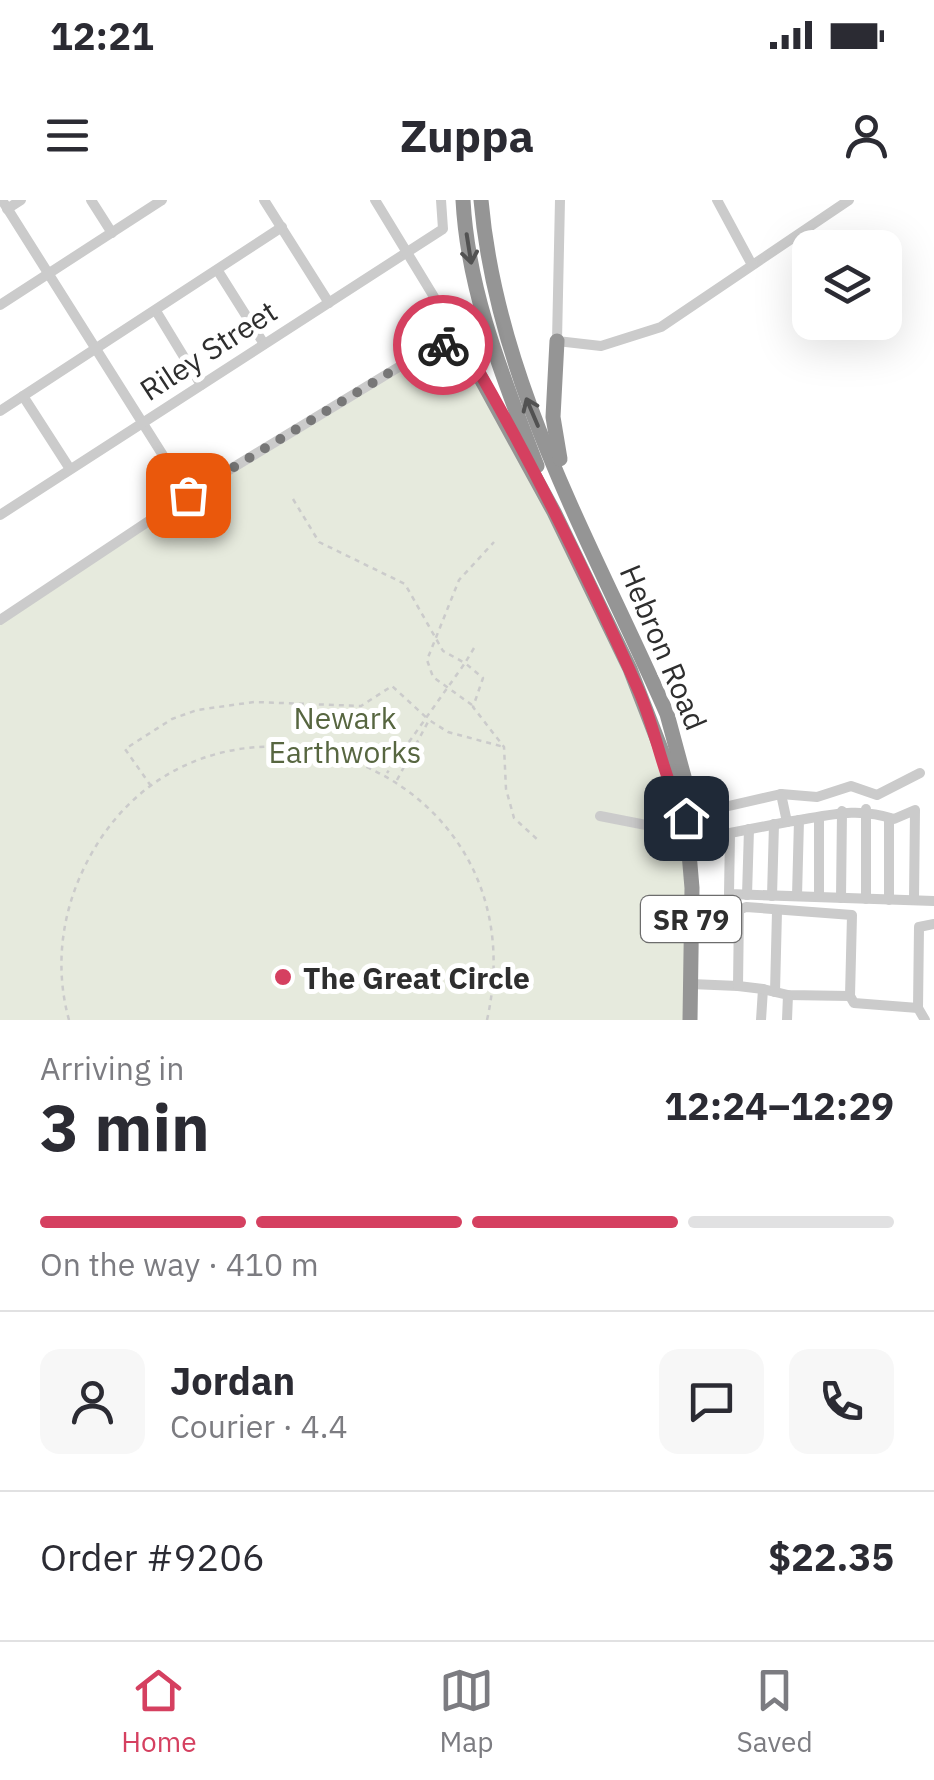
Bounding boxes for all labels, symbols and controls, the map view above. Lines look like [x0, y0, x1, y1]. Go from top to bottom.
text: 12:21 [50, 11, 154, 60]
text: Zuppa [400, 106, 534, 164]
icon: menu [40, 108, 95, 163]
icon: person [839, 108, 894, 163]
map controls [792, 230, 902, 340]
button: layers [792, 230, 902, 340]
one-way arrow [461, 233, 479, 265]
street label: Riley Street [132, 291, 284, 409]
courier [393, 295, 493, 395]
icon: bike [416, 318, 471, 373]
one-way arrow [522, 397, 540, 428]
pin [146, 453, 231, 538]
icon: bag [161, 468, 216, 523]
street label: Hebron Road [612, 558, 716, 736]
park label: Newark Earthworks [269, 698, 421, 771]
pin [644, 776, 729, 861]
icon: home [659, 791, 714, 846]
road number: SR 79 [641, 896, 741, 942]
place label: The Great Circle [303, 958, 530, 997]
marker: The Great Circle [272, 966, 294, 988]
text: Arriving in [40, 1047, 185, 1089]
text: 12:24–12:29 [664, 1081, 894, 1130]
text: 3 min [40, 1084, 210, 1169]
text: On the way · 410 m [40, 1243, 319, 1285]
button: person [40, 1349, 145, 1454]
button: chat [659, 1349, 764, 1454]
button: phone [789, 1349, 894, 1454]
text: Jordan [170, 1356, 295, 1405]
text: Courier · 4.4 [170, 1405, 348, 1447]
text: Order #9206 [40, 1532, 265, 1581]
text: $22.35 [768, 1532, 894, 1581]
tab: Home [121, 1663, 197, 1760]
tab: Map [439, 1663, 494, 1760]
tab: Saved [737, 1663, 813, 1760]

